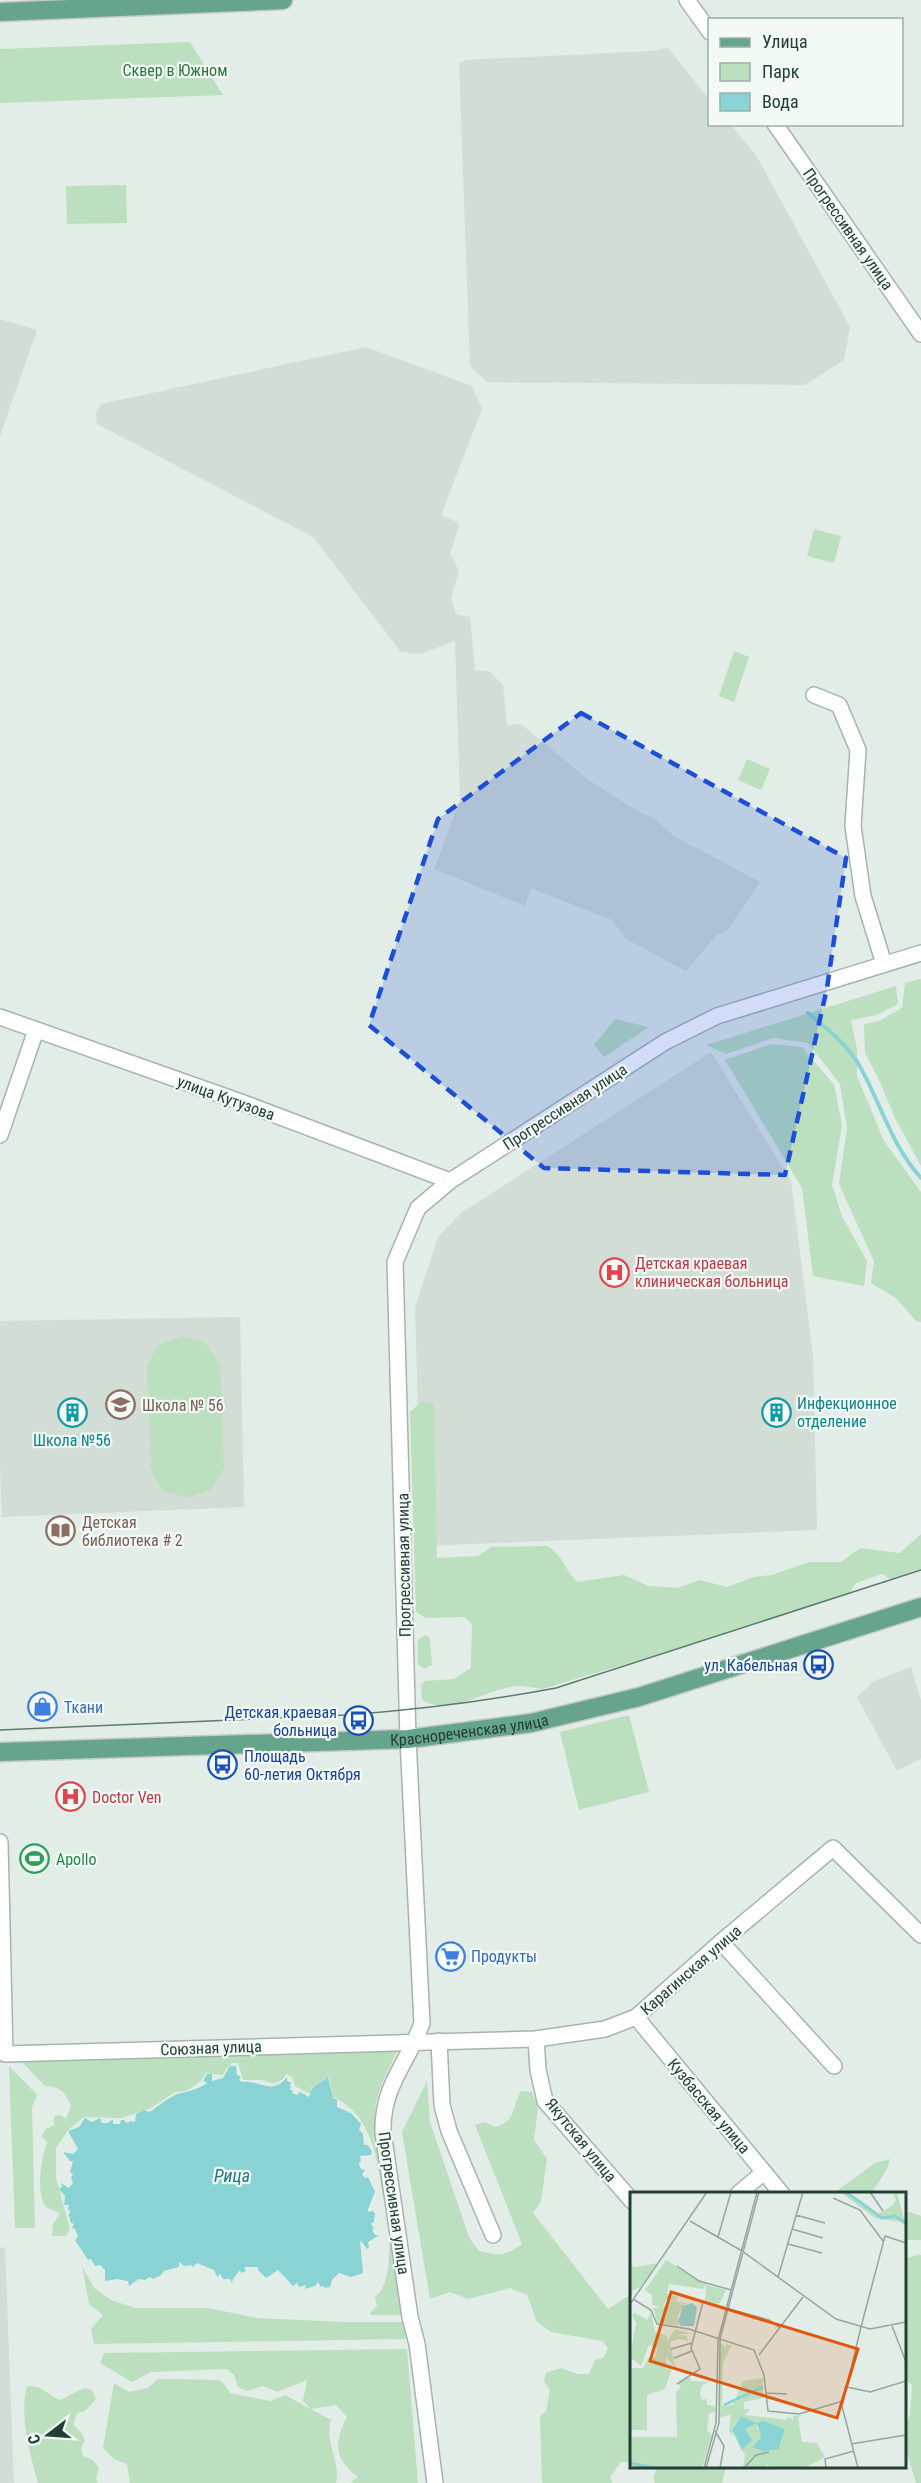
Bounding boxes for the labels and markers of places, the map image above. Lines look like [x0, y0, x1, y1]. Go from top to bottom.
place label: Детская краевая клиническая больница [635, 1254, 788, 1291]
hospital icon: Детская краевая клиническая больница [598, 1256, 630, 1288]
school or university icon: Школа № 56 [105, 1389, 137, 1421]
place label: Инфекционное отделение [797, 1394, 897, 1431]
building icon: Школа №56 [56, 1396, 88, 1428]
place label: Школа № 56 [142, 1396, 224, 1415]
building icon: Инфекционное отделение [760, 1396, 792, 1428]
place label: Школа №56 [33, 1431, 111, 1450]
place label: Детская библиотека # 2 [82, 1513, 183, 1550]
library icon: Детская библиотека # 2 [45, 1515, 77, 1547]
bus stop icon: ул. Кабельная [803, 1649, 835, 1681]
place label: ул. Кабельная [704, 1656, 798, 1675]
shop icon: Ткани [27, 1691, 59, 1723]
place label: Ткани [64, 1698, 103, 1717]
place label: Детская краевая больница [225, 1703, 337, 1740]
bus stop icon: Детская краевая больница [342, 1705, 374, 1737]
place label: Площадь 60-летия Октября [244, 1747, 361, 1784]
bus stop icon: Площадь 60-летия Октября [207, 1749, 239, 1781]
hospital icon: Doctor Ven [55, 1781, 87, 1813]
place label: Doctor Ven [92, 1788, 162, 1807]
sports icon: Apollo [19, 1843, 51, 1875]
place label: Apollo [56, 1850, 97, 1869]
supermarket icon: Продукты [434, 1940, 466, 1972]
place label: Продукты [471, 1947, 537, 1966]

